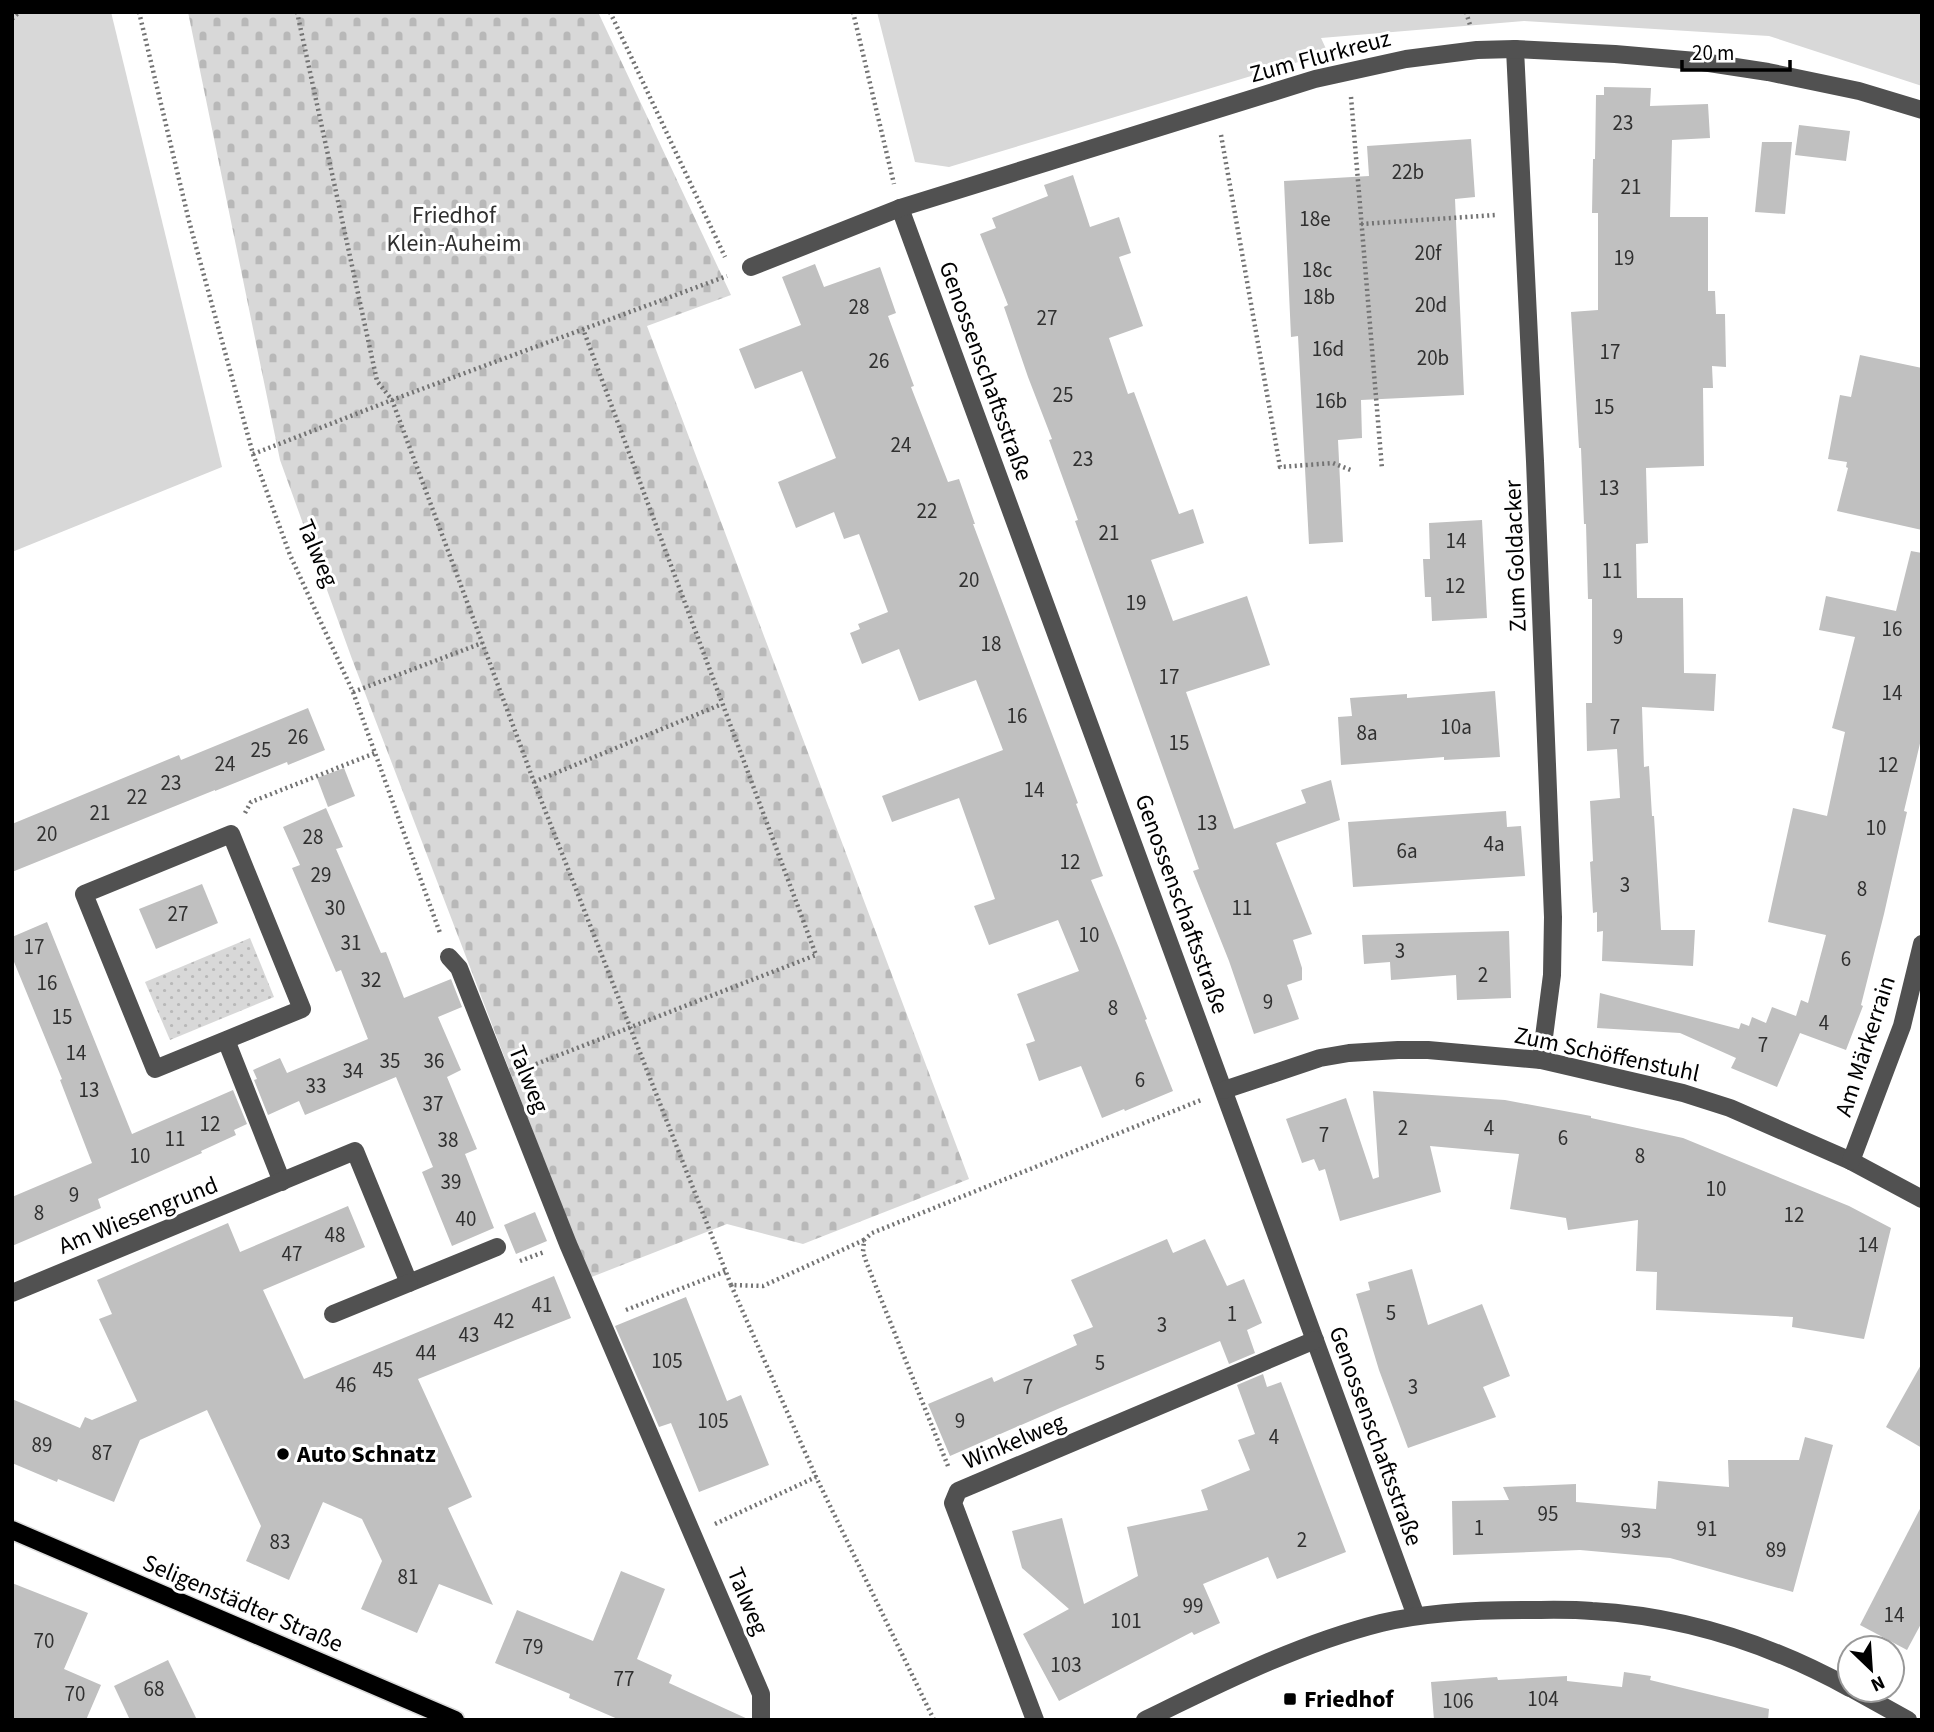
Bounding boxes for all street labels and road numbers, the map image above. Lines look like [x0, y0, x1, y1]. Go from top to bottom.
street label: Zum Flurkreuz [1246, 21, 1395, 92]
street label: Genossenschaftsstraße [930, 256, 1042, 486]
street label: Zum Goldacker [1495, 479, 1536, 633]
street label: Talweg [288, 514, 347, 592]
street label: Genossenschaftsstraße [1126, 789, 1238, 1019]
street label: Am Märkerrain [1826, 971, 1905, 1121]
street label: Zum Schöffenstuhl [1511, 1018, 1703, 1091]
street label: Talweg [499, 1040, 558, 1118]
street label: Am Wiesengrund [53, 1168, 223, 1263]
street label: Genossenschaftsstraße [1320, 1321, 1432, 1551]
street label: Winkelweg [958, 1404, 1071, 1479]
street label: Seligenstädter Straße [137, 1545, 349, 1662]
street label: Talweg [718, 1562, 777, 1640]

